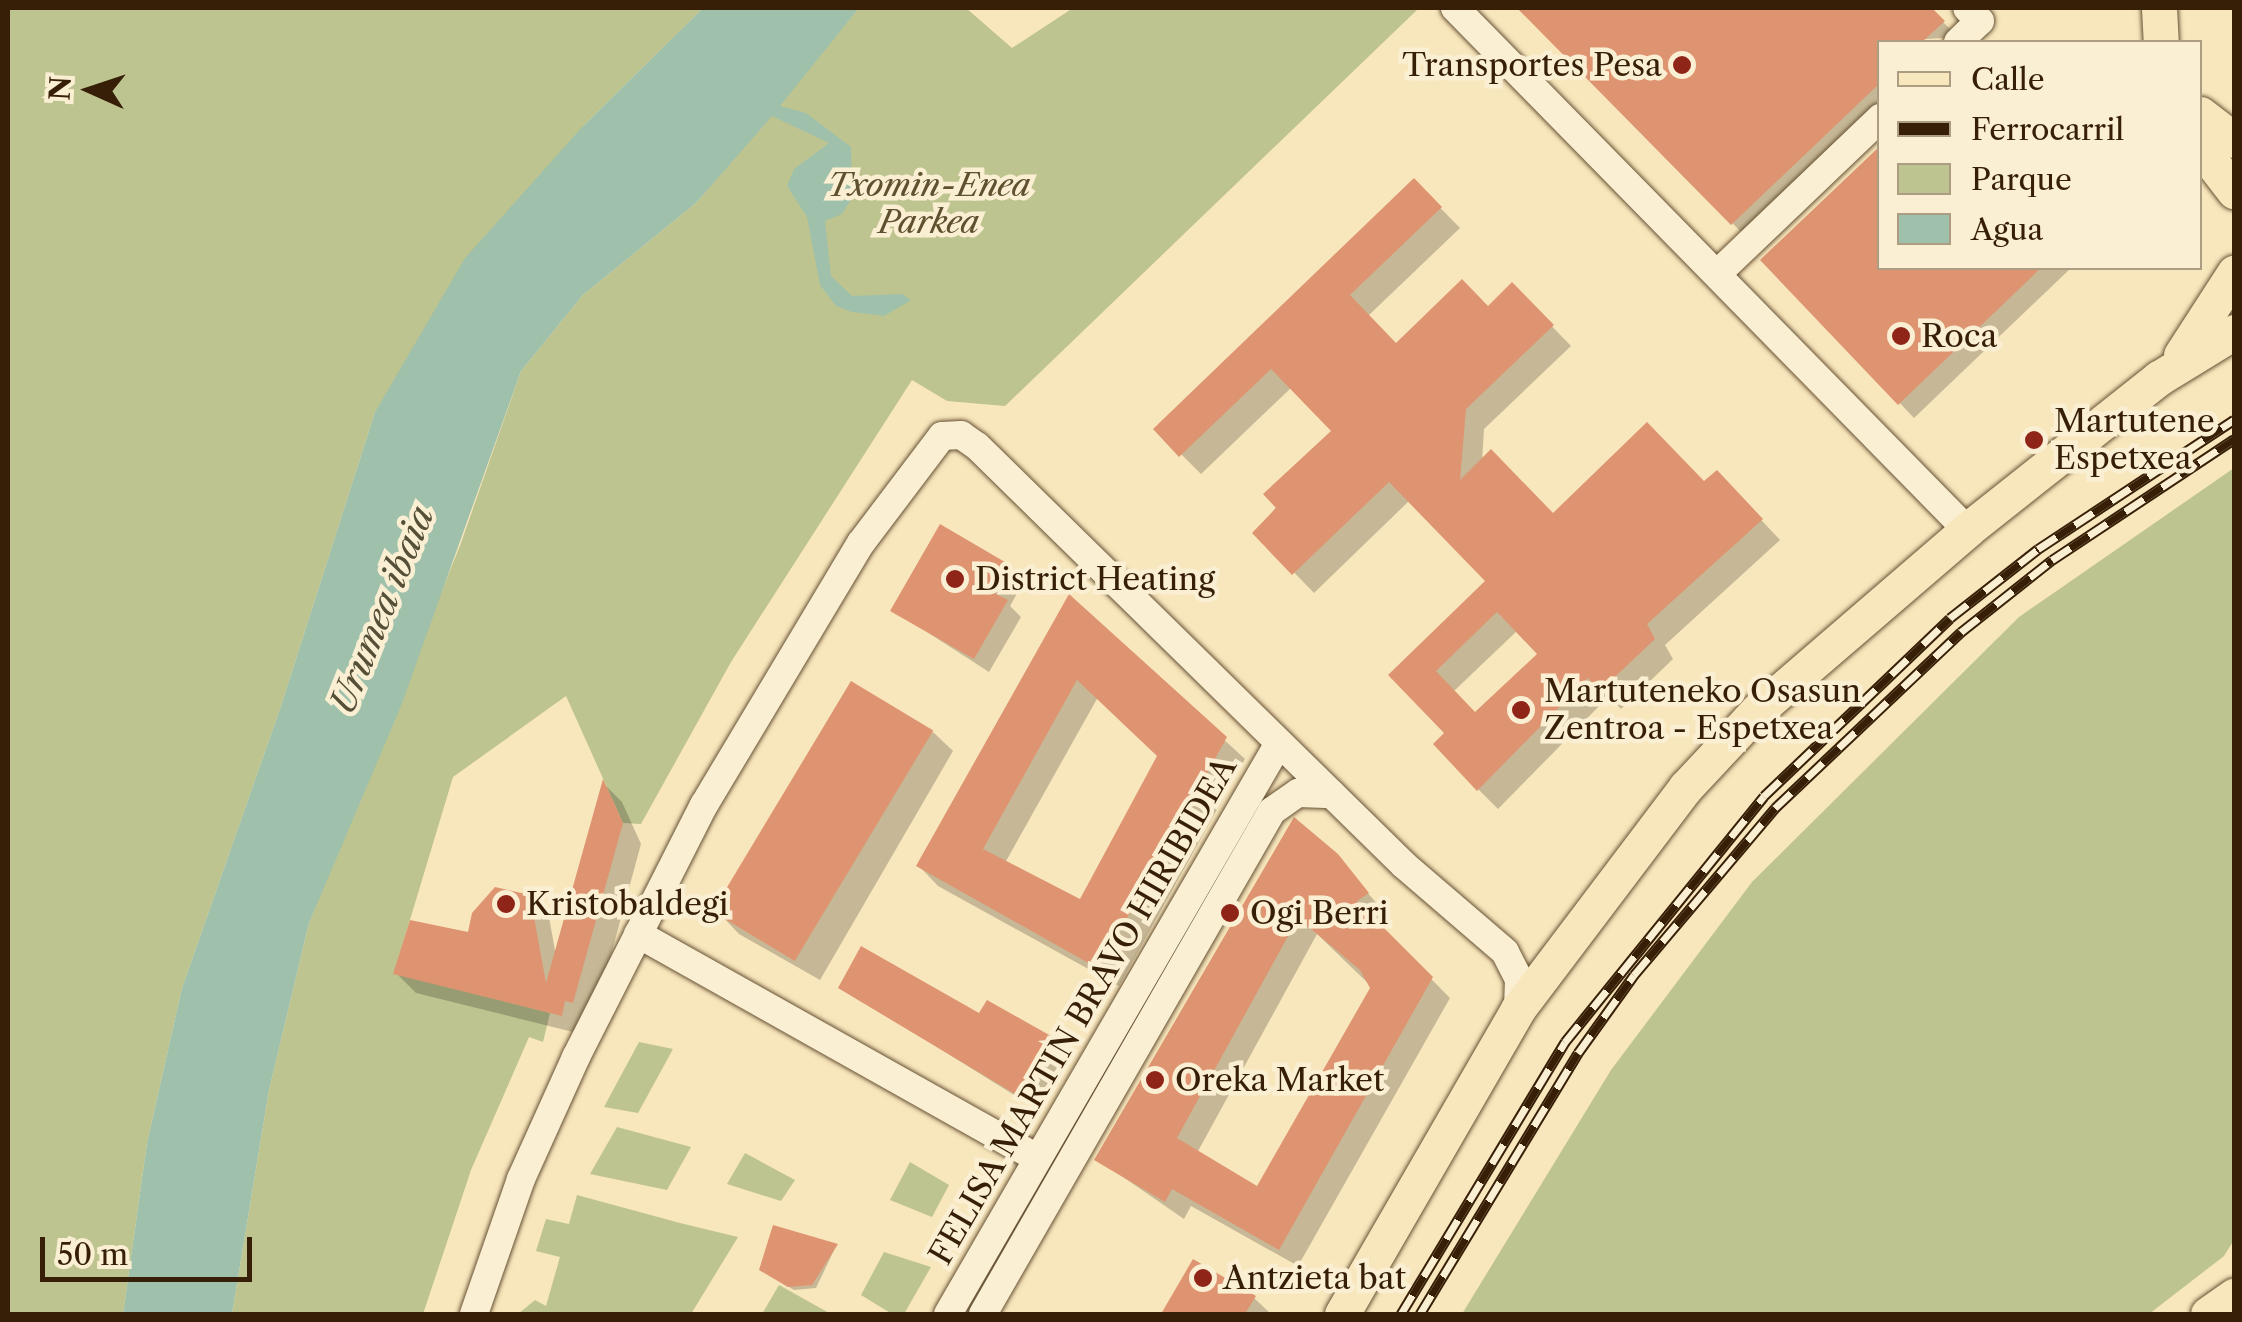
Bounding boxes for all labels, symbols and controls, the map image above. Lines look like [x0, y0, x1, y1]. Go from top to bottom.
north arrow [40, 40, 140, 140]
legend [1877, 40, 2202, 270]
place label: Transportes Pesa [1402, 46, 1662, 84]
marker: Transportes Pesa [1671, 54, 1693, 76]
text: Calle [1971, 61, 2045, 98]
text: N [42, 75, 78, 101]
text: Ferrocarril [1971, 111, 2124, 148]
text: Parque [1971, 161, 2072, 198]
park label: Txomin-Enea Parkea [827, 167, 1031, 242]
text: Agua [1971, 211, 2043, 248]
place label: Roca [1921, 317, 1997, 355]
marker: Roca [1890, 325, 1912, 347]
place label: Martutene Espetxea [2054, 403, 2215, 478]
marker: Martutene Espetxea [2023, 429, 2045, 451]
water label: Urumea ibaia [321, 500, 443, 720]
place label: District Heating [975, 560, 1215, 598]
marker: District Heating [944, 568, 966, 590]
place label: Martuteneko Osasun Zentroa - Espetxea [1544, 673, 1861, 748]
marker: Martuteneko Osasun Zentroa - Espetxea [1508, 697, 1534, 723]
street label: FELISA MARTIN BRAVO HIRIBIDEA [921, 750, 1245, 1272]
place label: Kristobaldegi [526, 885, 729, 923]
marker: Kristobaldegi [495, 893, 517, 915]
place label: Ogi Berri [1250, 894, 1389, 932]
marker: Ogi Berri [1219, 902, 1241, 924]
place label: Oreka Market [1175, 1061, 1385, 1099]
marker: Oreka Market [1144, 1069, 1166, 1091]
scale bar [45, 1217, 258, 1279]
text: 50 m [57, 1236, 128, 1273]
place label: Antzieta bat [1223, 1259, 1406, 1297]
marker: Antzieta bat [1192, 1267, 1214, 1289]

